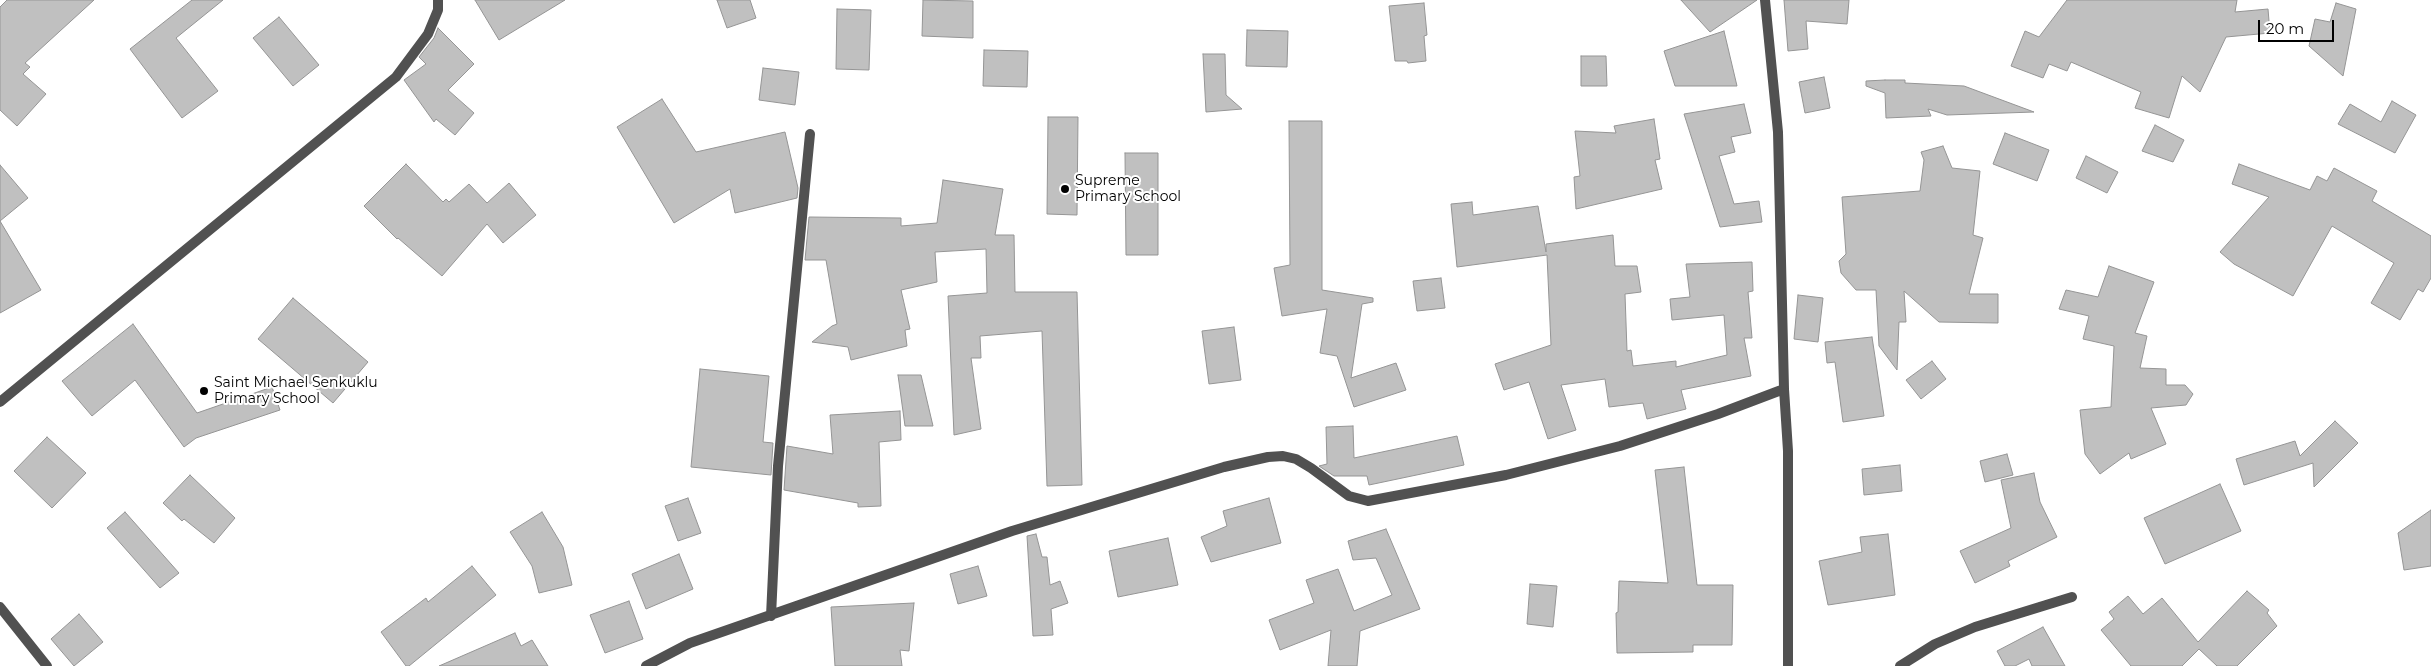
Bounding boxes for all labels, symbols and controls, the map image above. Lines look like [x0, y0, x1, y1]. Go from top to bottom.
scale bar [2261, 10, 2337, 42]
text: 20 m [2266, 19, 2304, 38]
place label: Supreme Primary School [1075, 173, 1181, 206]
marker: Supreme Primary School [1059, 183, 1071, 195]
place label: Saint Michael Senkuklu Primary School [214, 375, 378, 408]
marker: Saint Michael Senkuklu Primary School [198, 385, 210, 397]

